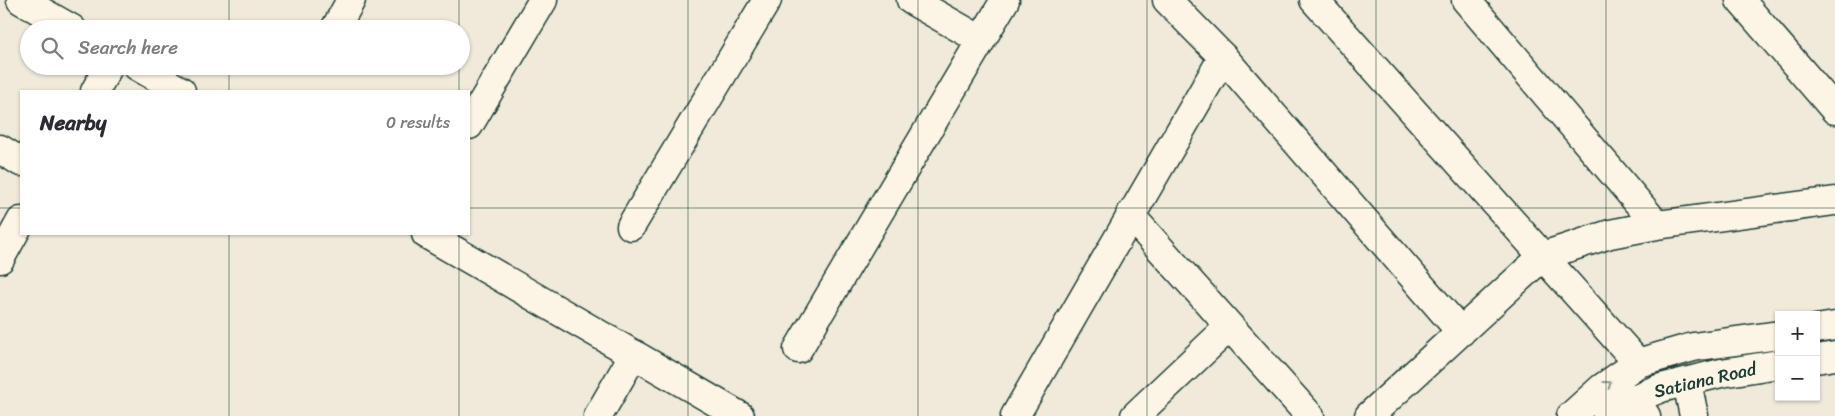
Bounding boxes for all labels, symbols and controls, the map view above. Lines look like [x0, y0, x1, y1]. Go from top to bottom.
search box [20, 20, 470, 75]
text: Search here [78, 31, 178, 64]
icon: search [38, 34, 66, 62]
text: Nearby [40, 104, 106, 142]
text: 0 results [386, 108, 450, 137]
map controls [1775, 311, 1820, 401]
button: + [1775, 311, 1820, 356]
street label: Satiana Road [1651, 352, 1761, 407]
button: − [1775, 356, 1820, 401]
one-way arrow [1602, 381, 1611, 390]

